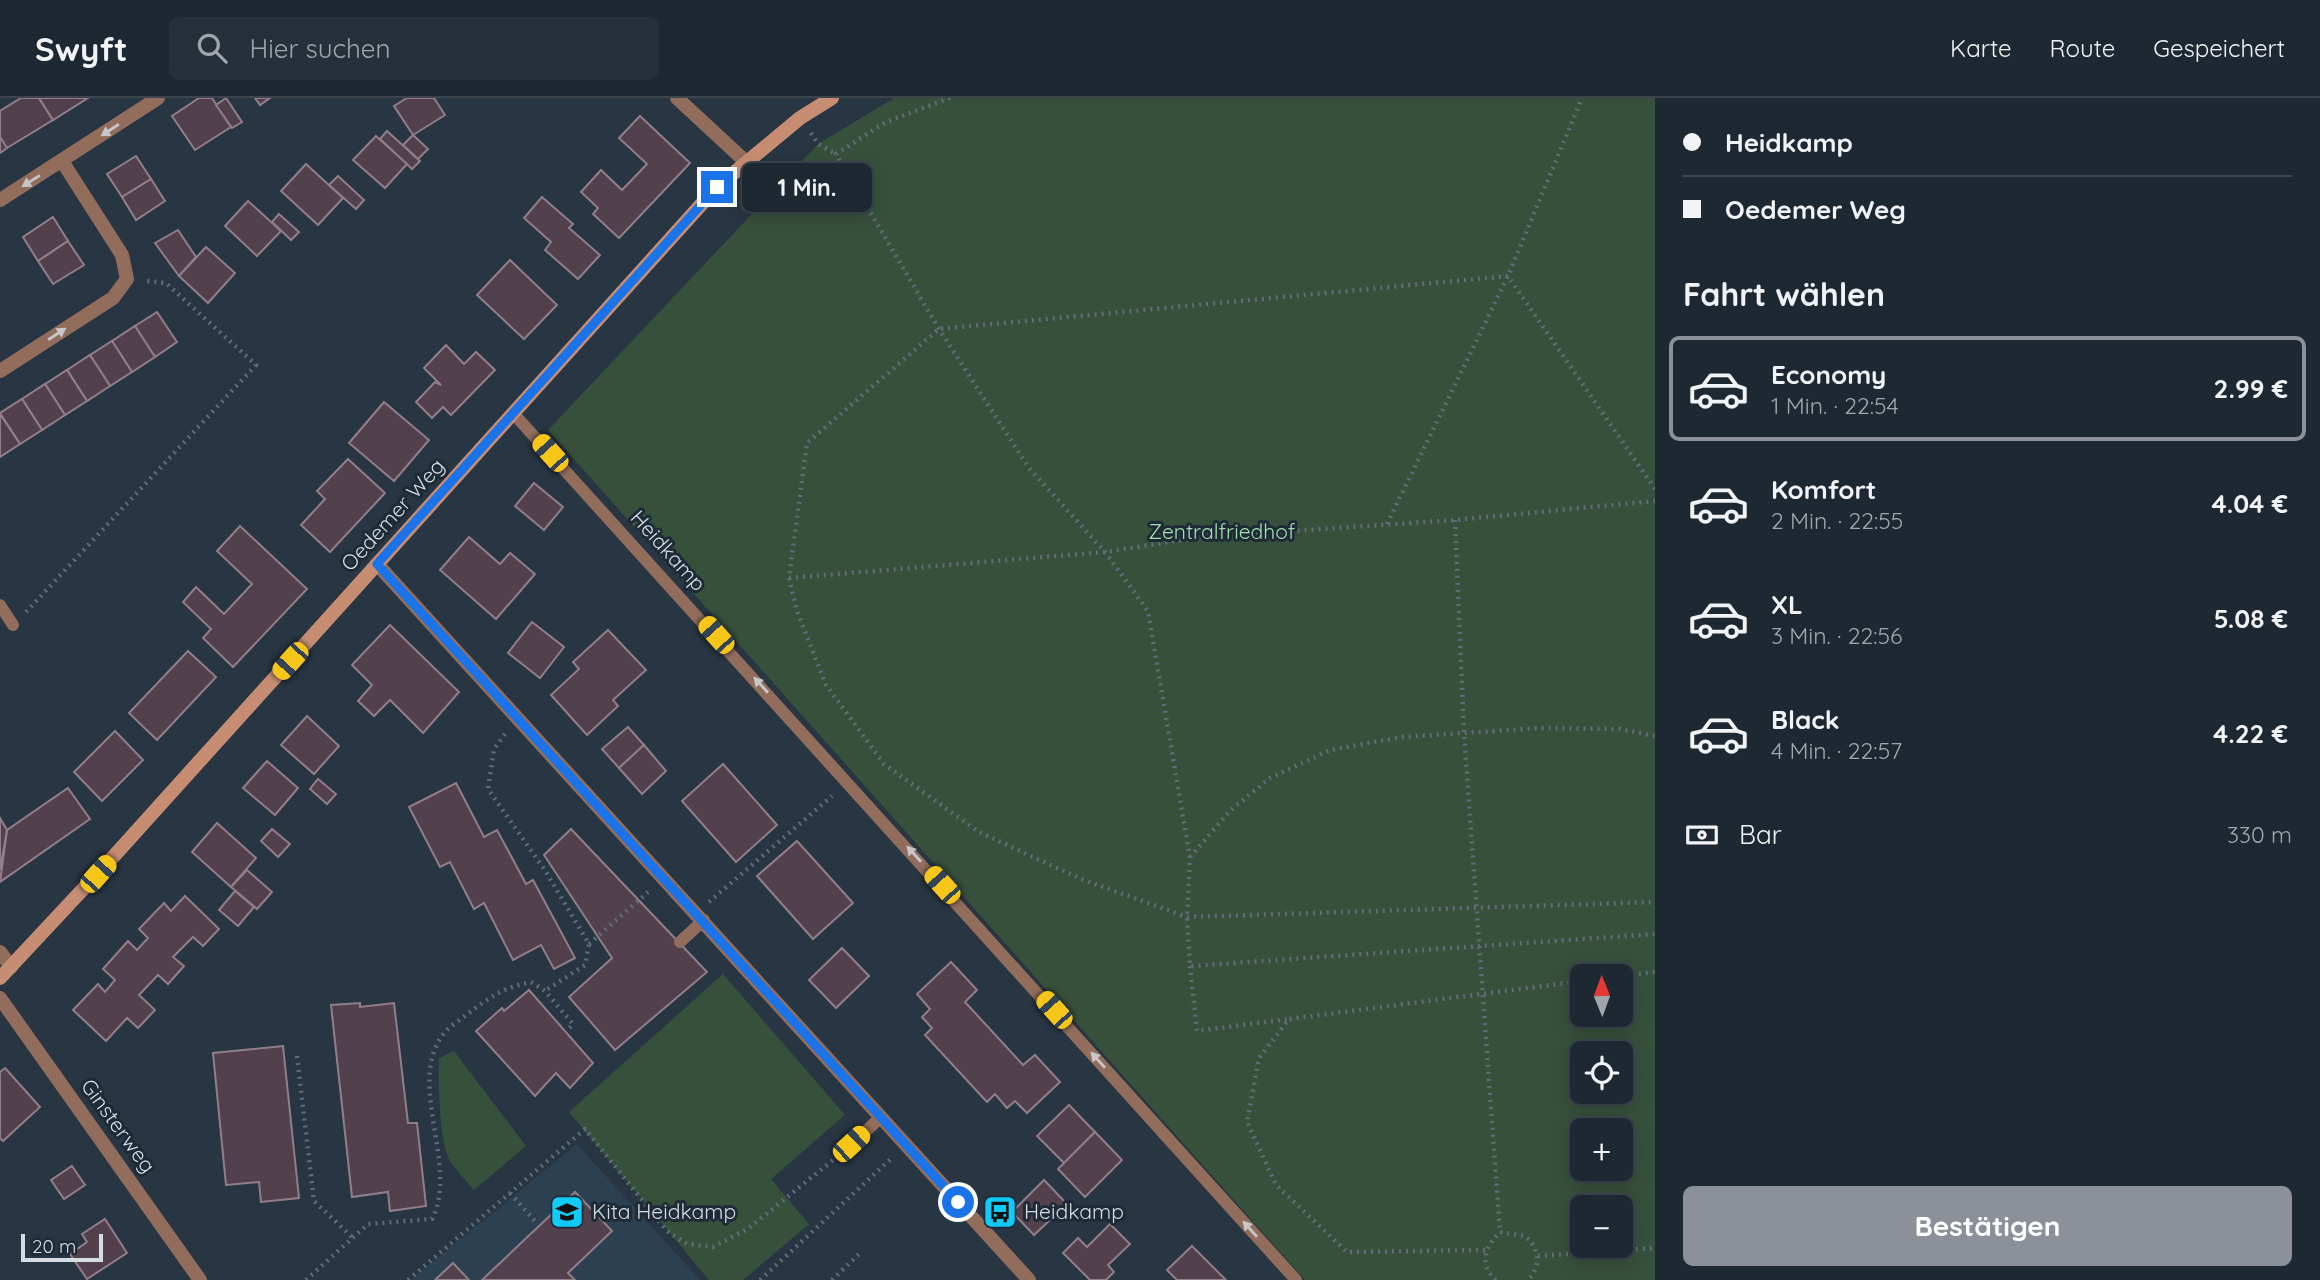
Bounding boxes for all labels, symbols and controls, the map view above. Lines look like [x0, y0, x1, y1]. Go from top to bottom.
search box [169, 17, 659, 80]
text: Swyft [35, 28, 127, 69]
icon: search [193, 29, 231, 67]
text: Hier suchen [249, 32, 390, 65]
text: Karte [1950, 33, 2012, 63]
text: Route [2050, 33, 2115, 63]
text: Gespeichert [2153, 33, 2285, 63]
one-way arrow [100, 123, 120, 136]
text: Heidkamp [1725, 126, 1853, 159]
callout: 1 Min. [742, 162, 871, 212]
route end [701, 171, 733, 203]
text: 1 Min. [777, 173, 837, 202]
one-way arrow [21, 174, 40, 187]
text: Oedemer Weg [1725, 193, 1906, 226]
text: Fahrt wählen [1683, 274, 1885, 314]
one-way arrow [48, 327, 67, 340]
icon: car [1687, 357, 1750, 420]
text: Economy [1771, 358, 1886, 391]
text: 2.99 € [2214, 372, 2288, 405]
text: 1 Min. · 22:54 [1771, 391, 1899, 420]
car [529, 430, 572, 476]
street label: Oedemer Weg [335, 453, 450, 576]
icon: car [1687, 472, 1750, 535]
text: Komfort [1771, 473, 1876, 506]
text: 4.04 € [2211, 487, 2288, 520]
street label: Heidkamp [626, 504, 712, 596]
text: 2 Min. · 22:55 [1771, 506, 1903, 535]
park label: Zentralfriedhof [1149, 518, 1296, 544]
icon: car [1687, 587, 1750, 650]
text: XL [1771, 588, 1803, 621]
text: 5.08 € [2214, 602, 2288, 635]
car [695, 612, 738, 658]
text: 3 Min. · 22:56 [1771, 621, 1902, 650]
car [269, 638, 312, 684]
one-way arrow [753, 676, 769, 694]
icon: car [1687, 702, 1750, 765]
text: Black [1771, 703, 1840, 736]
text: 4.22 € [2213, 717, 2288, 750]
text: 4 Min. · 22:57 [1771, 736, 1902, 765]
icon: cash [1683, 816, 1721, 854]
text: Bar [1739, 818, 1782, 851]
text: 330 m [2227, 820, 2292, 849]
one-way arrow [906, 845, 922, 863]
car [77, 851, 120, 897]
car [921, 862, 964, 908]
north arrow [1570, 964, 1633, 1027]
map controls [1570, 964, 1633, 1258]
car [1033, 987, 1076, 1033]
button: locate [1570, 1041, 1633, 1104]
one-way arrow [1090, 1051, 1106, 1069]
street label: Ginsterweg [76, 1073, 162, 1177]
button: + [1570, 1118, 1633, 1181]
car [829, 1122, 874, 1166]
route start [942, 1186, 974, 1218]
button: Bestätigen [1683, 1186, 2292, 1266]
school or university icon: Kita Heidkamp [548, 1193, 586, 1231]
bus stop icon: Heidkamp [981, 1193, 1019, 1231]
button: − [1570, 1195, 1633, 1258]
place label: Kita Heidkamp [592, 1198, 736, 1224]
place label: Heidkamp [1024, 1198, 1124, 1224]
one-way arrow [1242, 1220, 1258, 1238]
scale bar [21, 1231, 103, 1263]
text: 20 m [32, 1234, 76, 1258]

